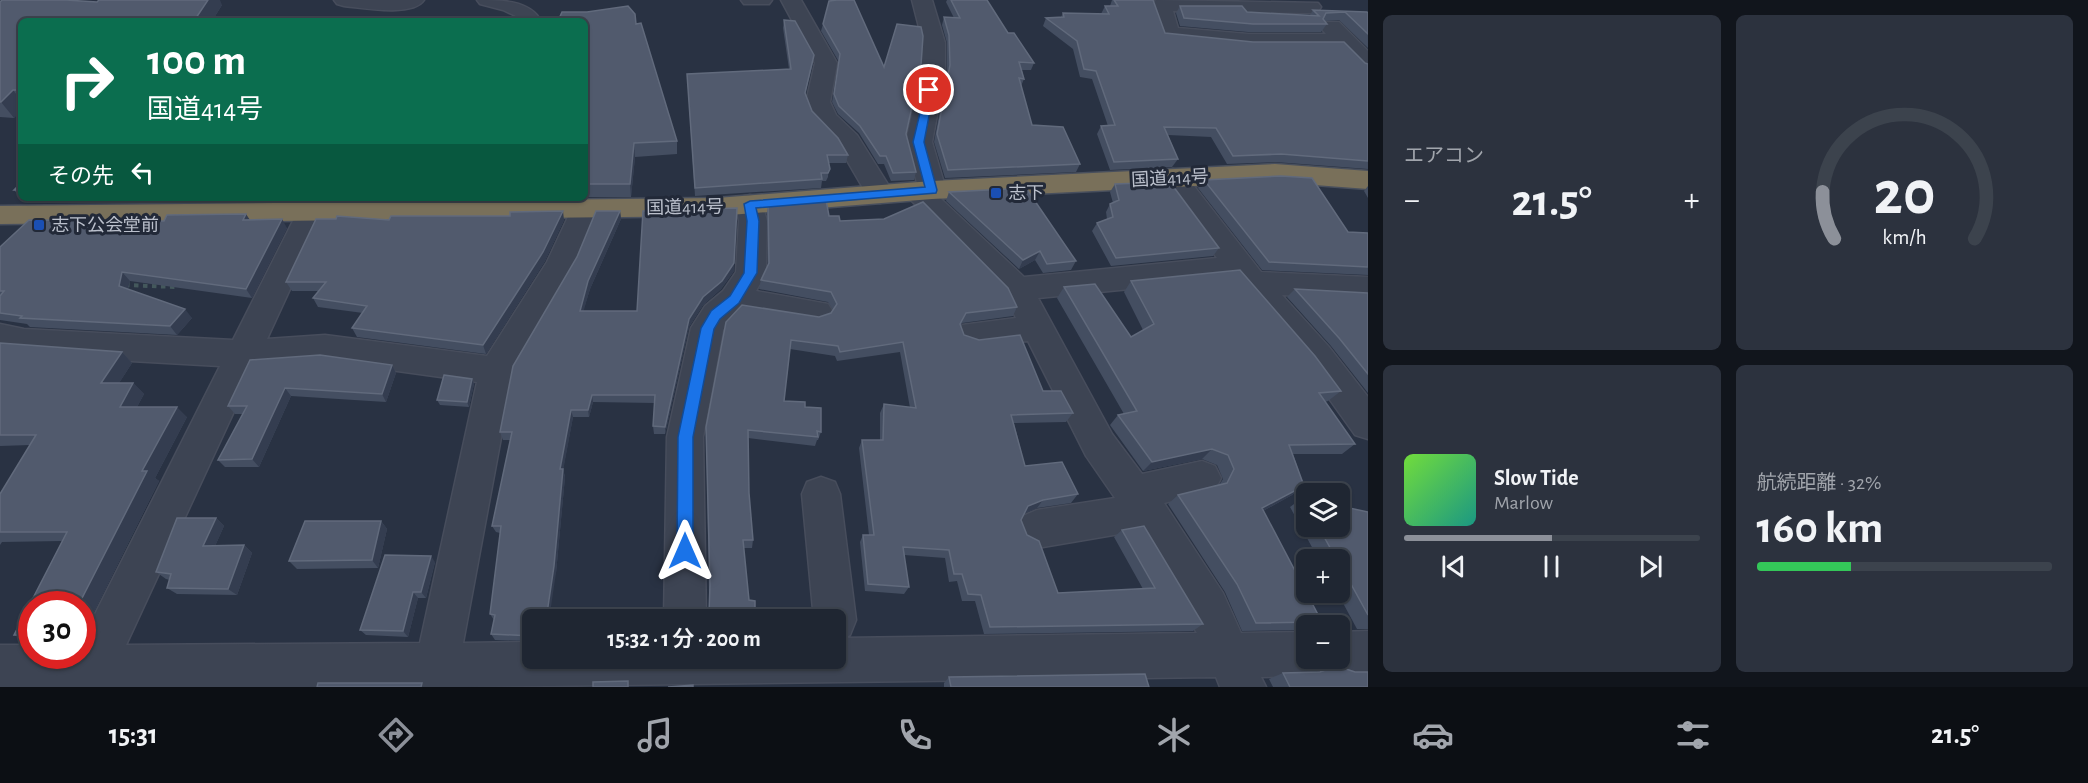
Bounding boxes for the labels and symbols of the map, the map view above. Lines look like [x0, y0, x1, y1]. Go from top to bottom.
pin [903, 64, 954, 115]
street label: 国道414号 [1131, 166, 1209, 190]
place label: 志下 [1008, 184, 1044, 203]
marker: 志下 [989, 186, 1003, 200]
street label: 国道414号 [646, 196, 724, 218]
place label: 志下公会堂前 [51, 215, 159, 235]
marker: 志下公会堂前 [32, 218, 46, 232]
position arrow [653, 519, 717, 583]
speed limit sign: 30 [18, 591, 96, 669]

